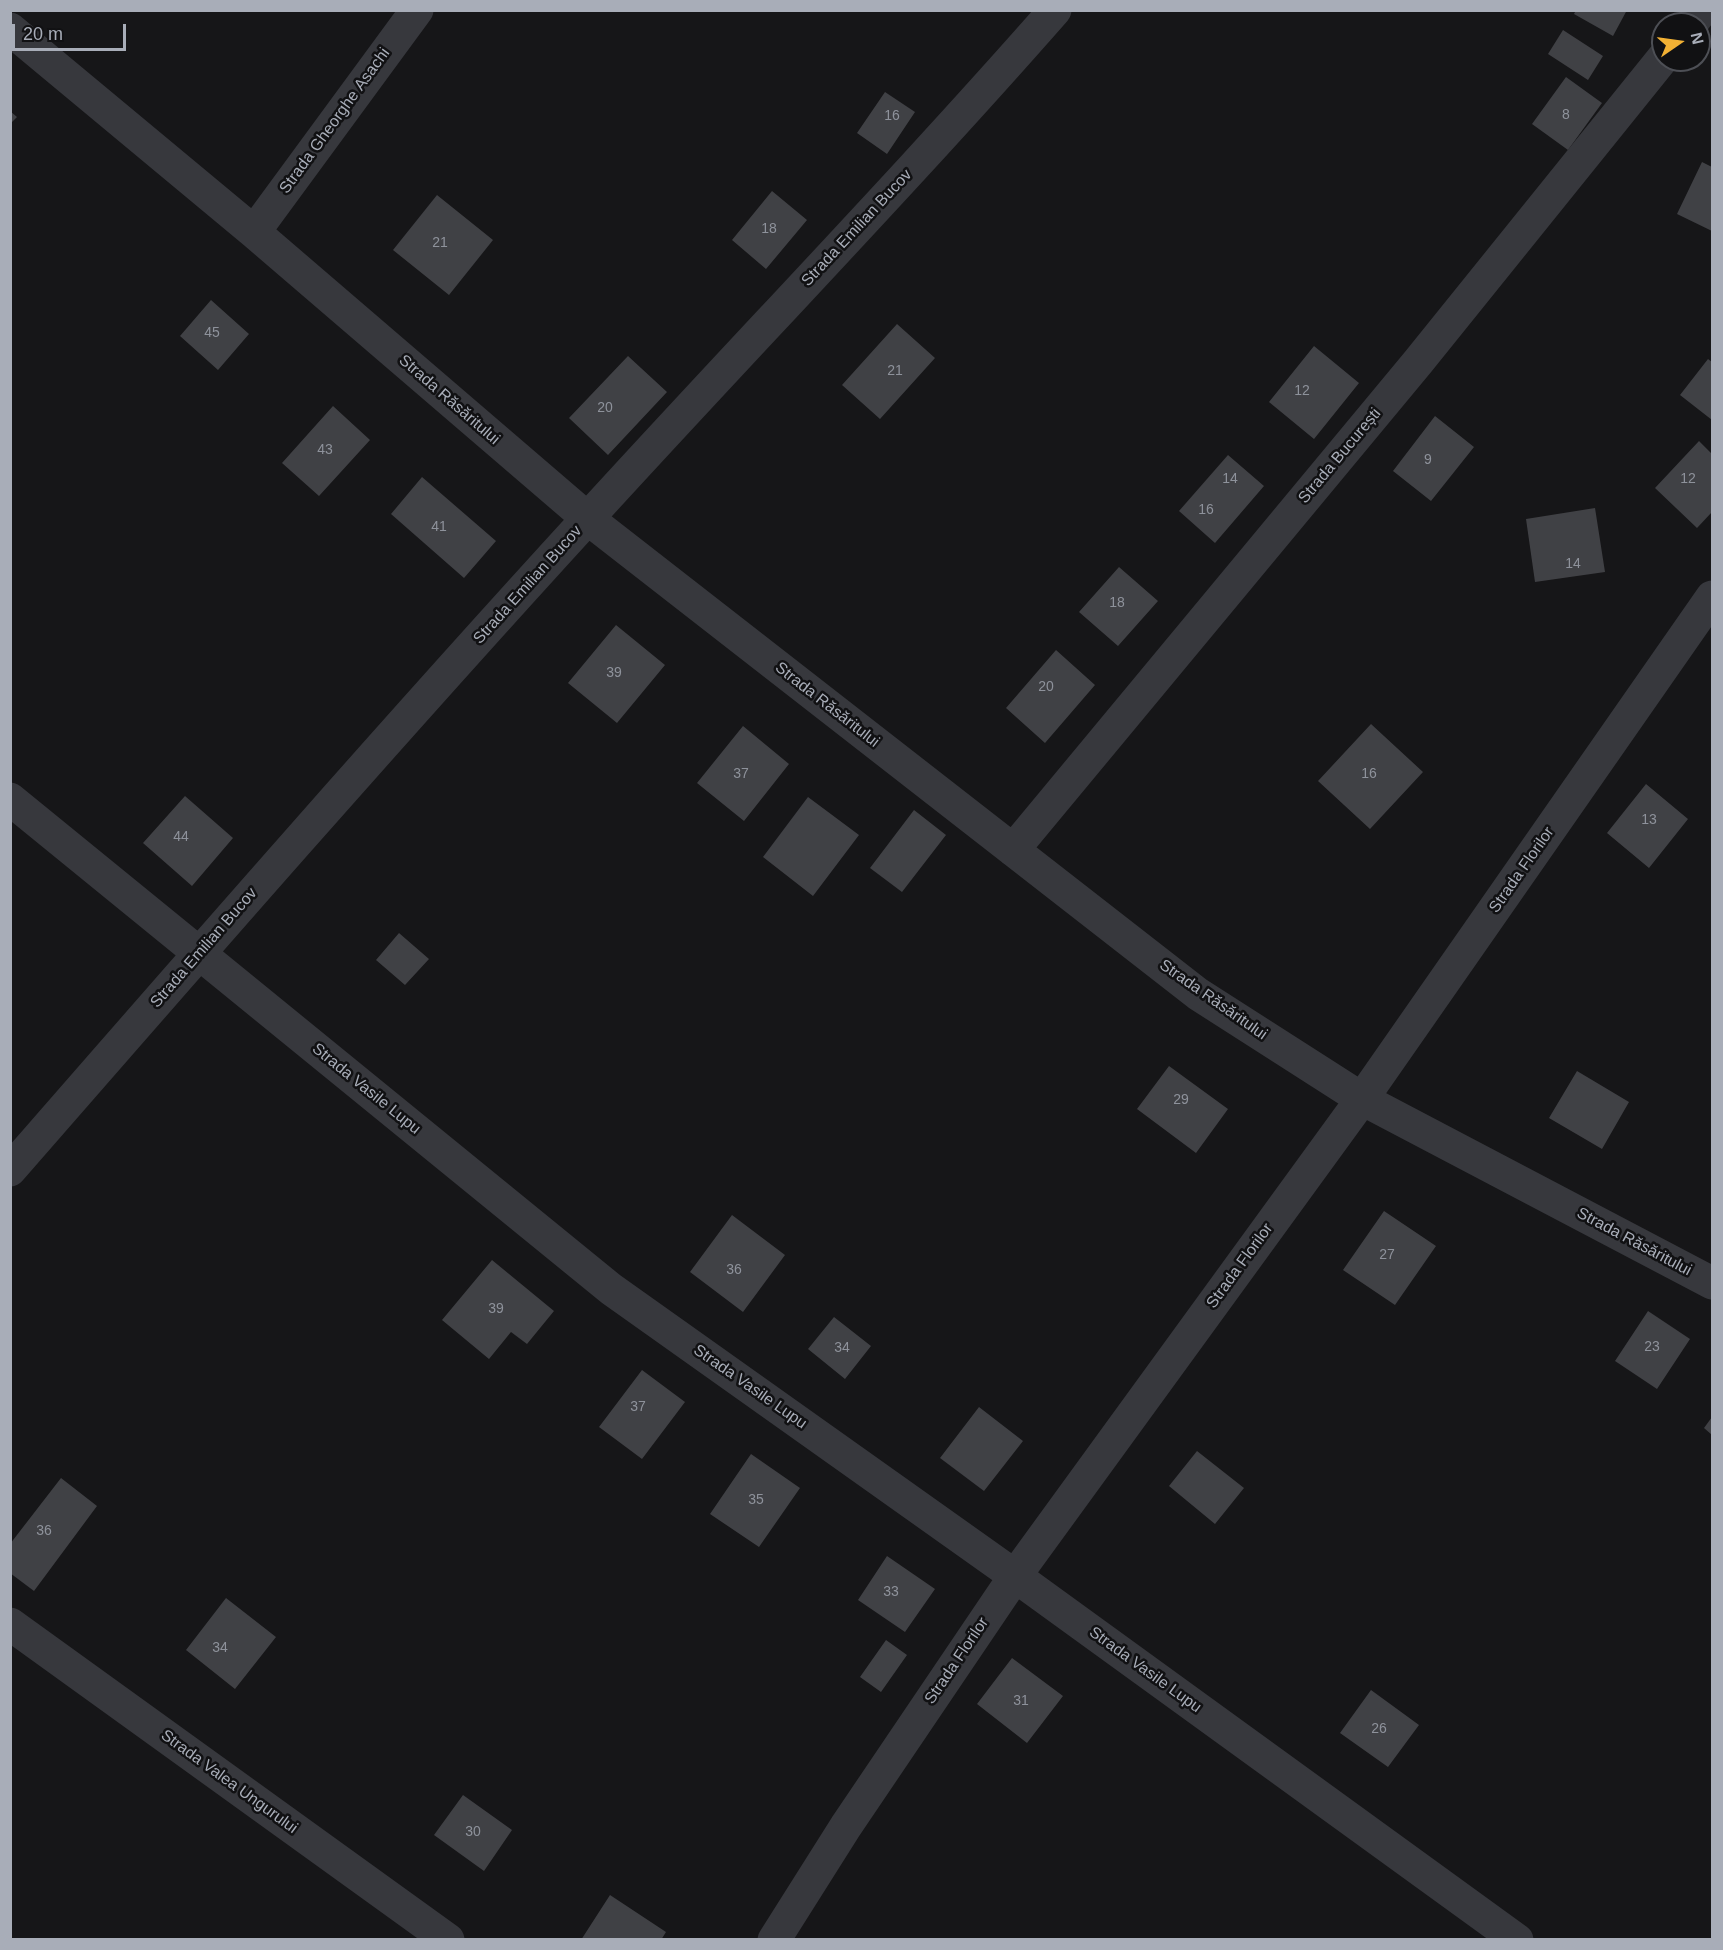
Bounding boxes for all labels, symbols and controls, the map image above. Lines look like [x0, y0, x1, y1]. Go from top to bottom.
scale bar [15, 12, 129, 50]
north arrow [1651, 12, 1711, 72]
text: 20 m [23, 24, 63, 44]
text: N [1687, 31, 1707, 46]
street label: Strada Gheorghe Asachi [276, 44, 394, 198]
house number: 8 [1562, 107, 1570, 123]
house number: 16 [884, 108, 900, 124]
street label: Strada Emilian Bucov [798, 166, 916, 290]
house number: 18 [761, 221, 777, 237]
house number: 21 [432, 235, 448, 251]
house number: 45 [204, 325, 220, 341]
street label: Strada Răsăritului [395, 351, 503, 449]
house number: 21 [887, 363, 903, 379]
house number: 12 [1294, 383, 1310, 399]
house number: 20 [597, 400, 613, 416]
street label: Strada București [1295, 405, 1385, 507]
house number: 43 [317, 442, 333, 458]
house number: 9 [1424, 452, 1432, 468]
house number: 14 [1222, 471, 1238, 487]
house number: 12 [1680, 471, 1696, 487]
house number: 16 [1198, 502, 1214, 518]
house number: 41 [431, 519, 447, 535]
street label: Strada Emilian Bucov [470, 522, 586, 648]
house number: 14 [1565, 556, 1581, 572]
house number: 18 [1109, 595, 1125, 611]
street label: Strada Răsăritului [771, 658, 883, 752]
house number: 39 [606, 665, 622, 681]
house number: 20 [1038, 679, 1054, 695]
house number: 37 [733, 766, 749, 782]
house number: 16 [1361, 766, 1377, 782]
house number: 13 [1641, 812, 1657, 828]
street label: Strada Florilor [1485, 823, 1559, 917]
house number: 44 [173, 829, 189, 845]
street label: Strada Emilian Bucov [147, 884, 261, 1012]
street label: Strada Răsăritului [1155, 956, 1271, 1044]
street label: Strada Vasile Lupu [308, 1039, 424, 1139]
house number: 29 [1173, 1092, 1189, 1108]
street label: Strada Răsăritului [1573, 1204, 1695, 1280]
street label: Strada Florilor [1203, 1220, 1277, 1312]
house number: 27 [1379, 1247, 1395, 1263]
house number: 36 [726, 1262, 742, 1278]
house number: 39 [488, 1301, 504, 1317]
house number: 23 [1644, 1339, 1660, 1355]
house number: 34 [834, 1340, 850, 1356]
street label: Strada Vasile Lupu [690, 1341, 810, 1433]
house number: 37 [630, 1399, 646, 1415]
house number: 35 [748, 1492, 764, 1508]
house number: 36 [36, 1523, 52, 1539]
house number: 33 [883, 1584, 899, 1600]
street label: Strada Florilor [921, 1614, 993, 1708]
street label: Strada Vasile Lupu [1085, 1623, 1205, 1717]
house number: 34 [212, 1640, 228, 1656]
house number: 31 [1013, 1693, 1029, 1709]
house number: 26 [1371, 1721, 1387, 1737]
street label: Strada Valea Ungurului [157, 1726, 301, 1838]
house number: 30 [465, 1824, 481, 1840]

